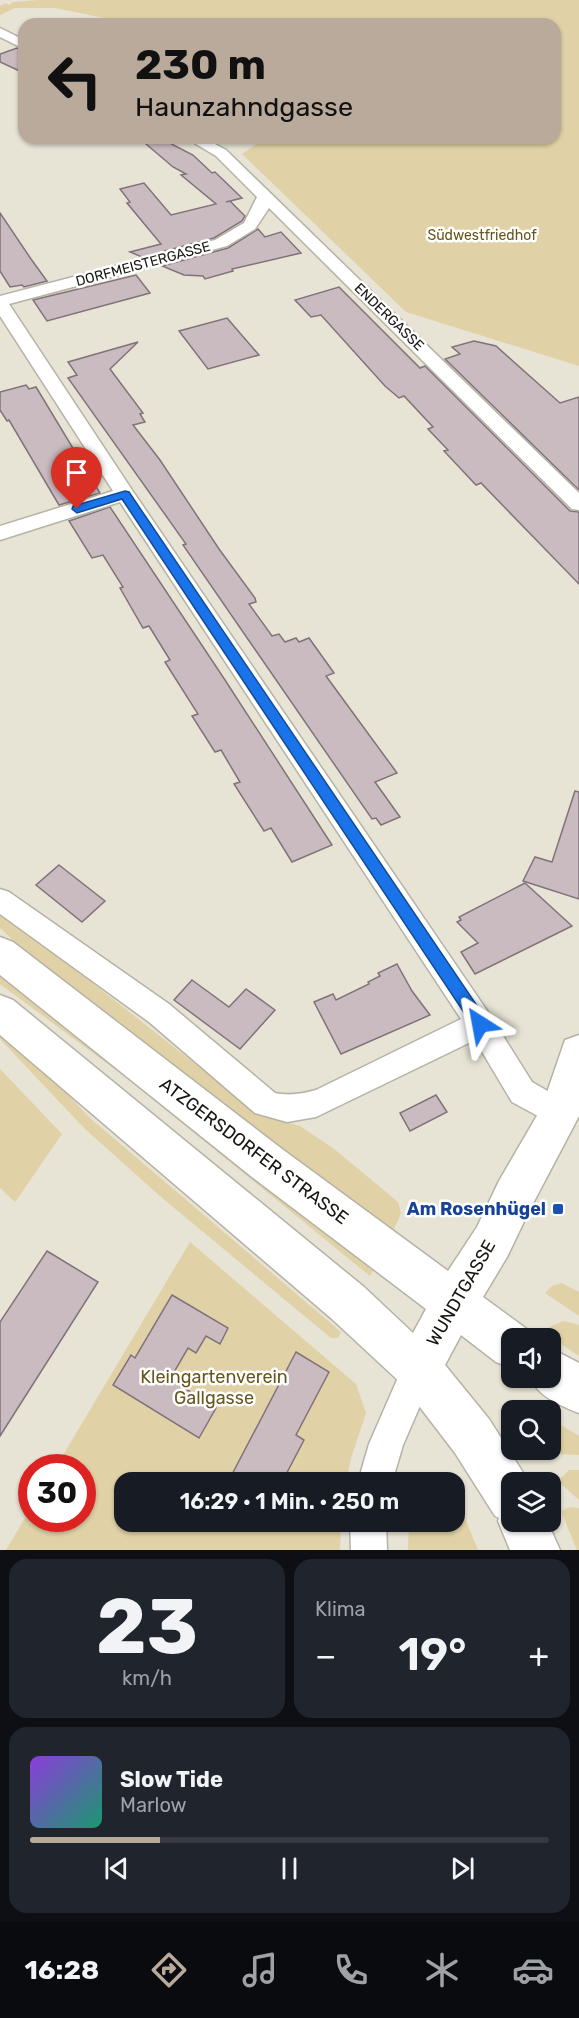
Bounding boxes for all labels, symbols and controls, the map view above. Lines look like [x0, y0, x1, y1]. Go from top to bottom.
text: 230 m [135, 40, 266, 90]
icon: left [36, 42, 114, 120]
text: Haunzahndgasse [135, 91, 353, 123]
park label: Südwestfriedhof [427, 227, 537, 244]
street label: DORFMEISTERGASSE [74, 238, 212, 290]
street label: ENDERGASSE [351, 280, 427, 354]
pin [51, 447, 102, 509]
icon: arrive [60, 456, 93, 489]
position arrow [448, 992, 512, 1056]
street label: ATZGERSDORFER STRASSE [155, 1073, 353, 1229]
place label: Am Rosenhügel [407, 1198, 546, 1220]
marker: Am Rosenhügel [551, 1202, 565, 1216]
street label: WUNDTGASSE [422, 1236, 500, 1350]
map controls [501, 1328, 561, 1532]
button: sound [501, 1328, 561, 1388]
park label: Kleingartenverein Gallgasse [140, 1366, 288, 1409]
button: search [501, 1400, 561, 1460]
speed limit sign: 30 [18, 1454, 96, 1532]
button: layers [501, 1472, 561, 1532]
text: 16:29 · 1 Min. · 250 m [180, 1488, 399, 1515]
text: 23 [96, 1580, 198, 1673]
text: Klima [315, 1597, 366, 1621]
text: 19° [398, 1628, 466, 1681]
text: − [315, 1636, 336, 1675]
text: + [528, 1636, 549, 1675]
text: km/h [122, 1666, 172, 1690]
text: Slow Tide [120, 1766, 223, 1793]
text: Marlow [120, 1793, 187, 1817]
icon: previous [100, 1852, 133, 1885]
icon: pause [273, 1852, 306, 1885]
icon: next [446, 1852, 479, 1885]
icon: directions [148, 1949, 190, 1991]
icon: music [239, 1949, 281, 1991]
icon: phone [330, 1949, 372, 1991]
icon: climate [421, 1949, 463, 1991]
icon: car [512, 1949, 554, 1991]
text: 16:28 [25, 1954, 99, 1986]

